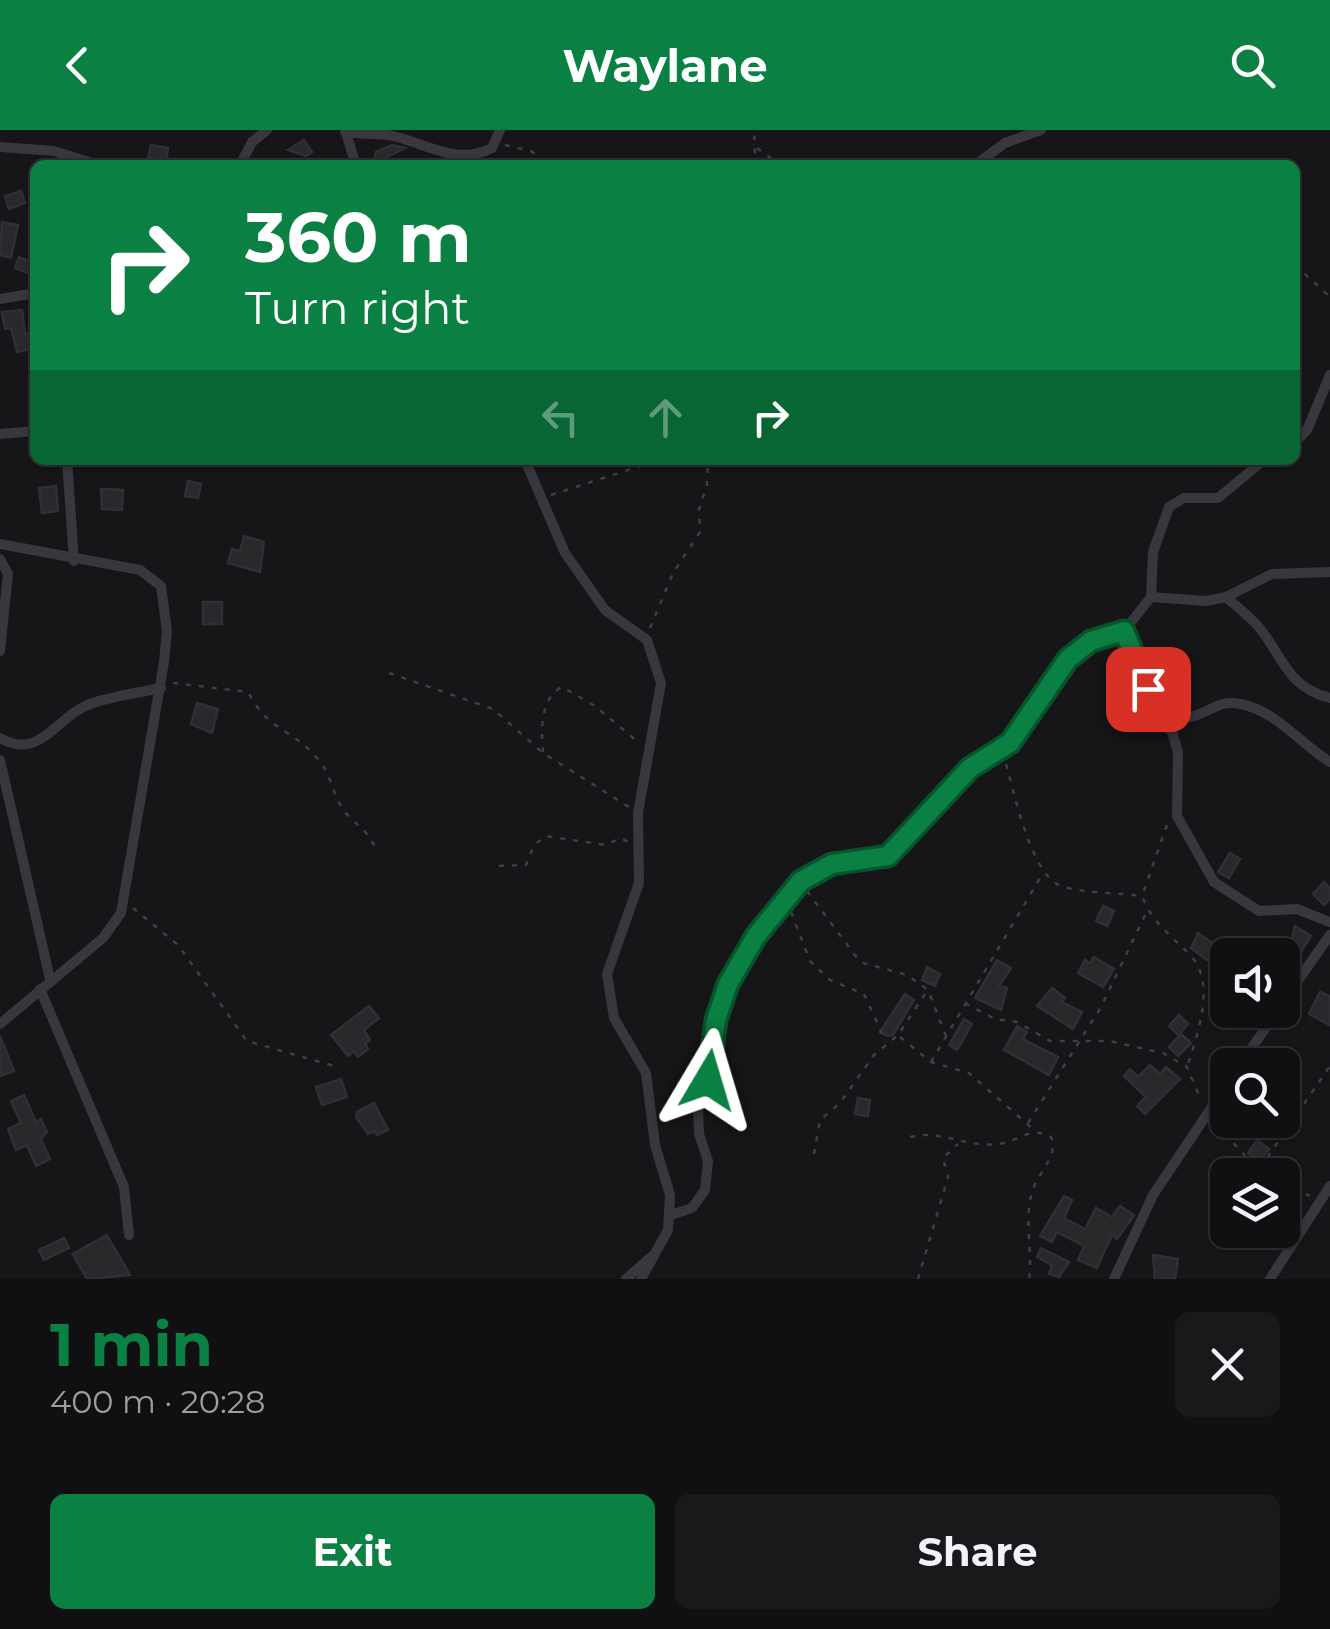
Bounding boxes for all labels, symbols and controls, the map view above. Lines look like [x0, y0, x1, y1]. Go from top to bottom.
icon: back [50, 38, 105, 93]
text: Waylane [562, 38, 768, 93]
icon: search [1225, 38, 1280, 93]
text: 360 m [245, 194, 472, 280]
icon: right [80, 200, 210, 330]
text: Turn right [245, 280, 470, 335]
icon: left [533, 390, 588, 445]
icon: ahead [638, 390, 693, 445]
icon: right [743, 390, 798, 445]
pin [1106, 647, 1191, 732]
icon: arrive [1121, 662, 1176, 717]
map controls [1210, 938, 1300, 1248]
button: sound [1210, 938, 1300, 1028]
position arrow [656, 1028, 760, 1132]
button: search [1210, 1048, 1300, 1138]
button: layers [1210, 1158, 1300, 1248]
text: 1 min [50, 1308, 213, 1381]
button: close [1175, 1312, 1280, 1417]
text: 400 m · 20:28 [50, 1382, 265, 1421]
button: Exit [50, 1494, 655, 1609]
button: Share [675, 1494, 1280, 1609]

